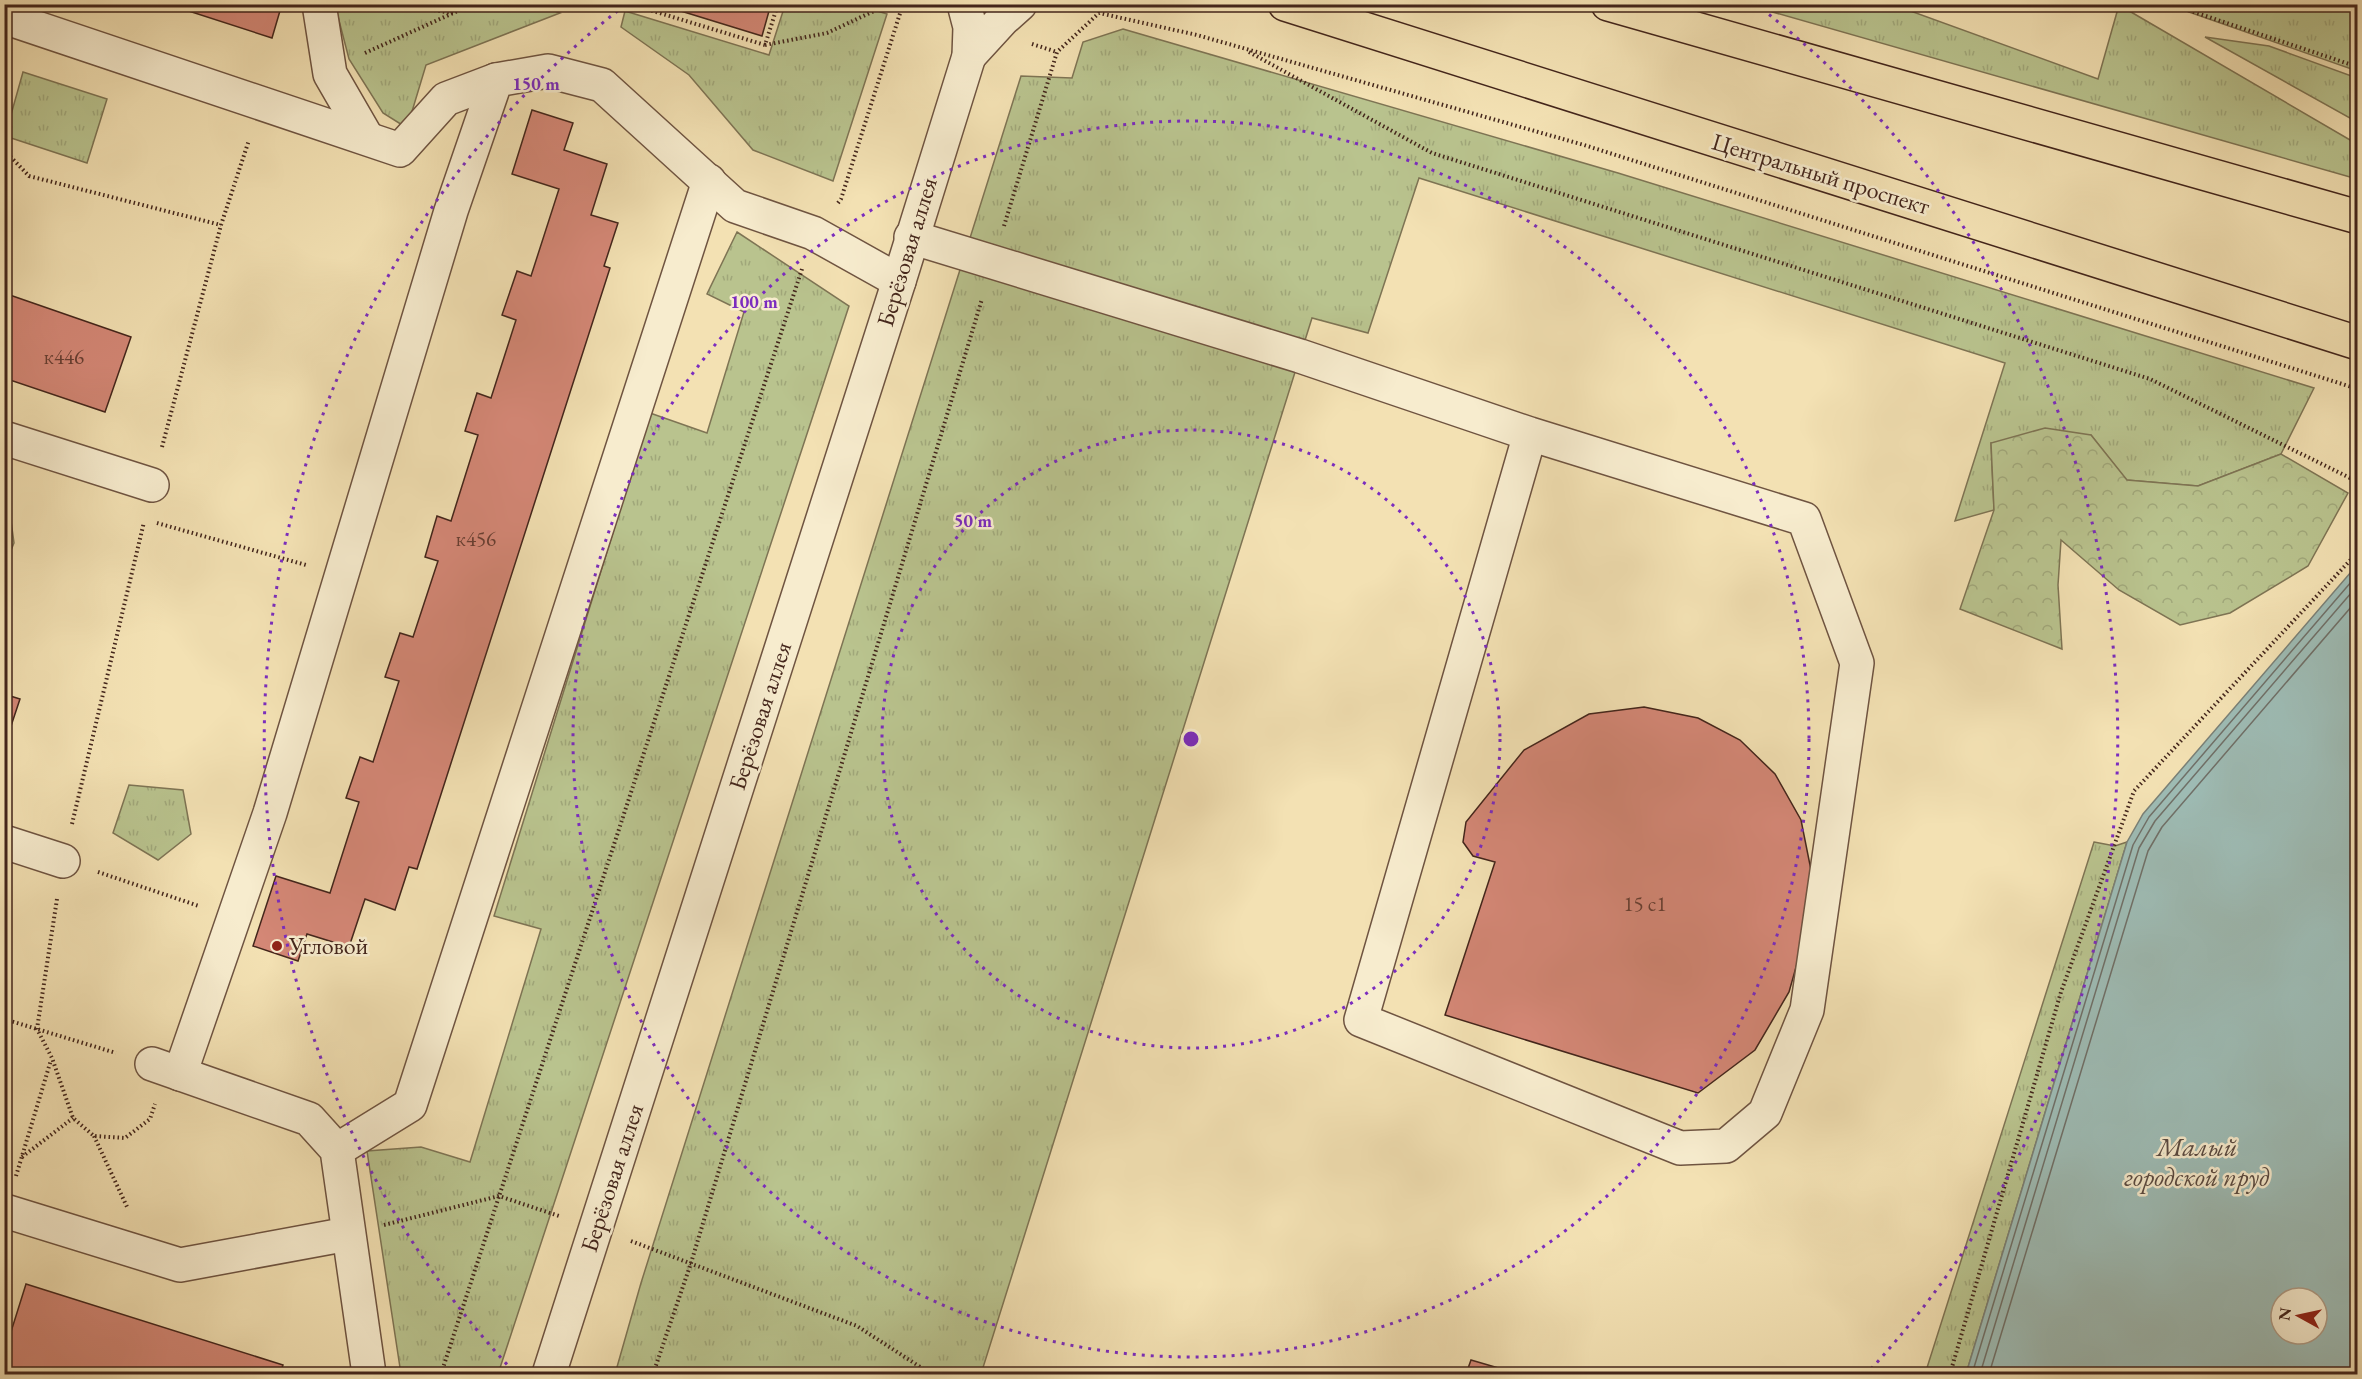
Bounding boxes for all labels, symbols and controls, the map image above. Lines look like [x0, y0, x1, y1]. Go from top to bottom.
text: 150 m [512, 72, 560, 95]
street label: Центральный проспект [1709, 126, 1934, 221]
street label: Берёзовая аллея [869, 173, 944, 330]
text: 100 m [730, 290, 778, 313]
house number: к446 [44, 343, 84, 370]
text: 50 m [954, 509, 992, 532]
house number: к456 [456, 525, 496, 552]
street label: Берёзовая аллея [721, 637, 798, 794]
centre of rings [1181, 729, 1201, 749]
house number: 15 с1 [1624, 890, 1667, 917]
place label: Угловой [288, 930, 369, 961]
marker: Угловой [270, 939, 284, 953]
street label: Берёзовая аллея [573, 1099, 650, 1256]
water label: Малый городской пруд [2124, 1130, 2270, 1194]
north arrow [2269, 1286, 2329, 1346]
text: N [2273, 1306, 2296, 1322]

